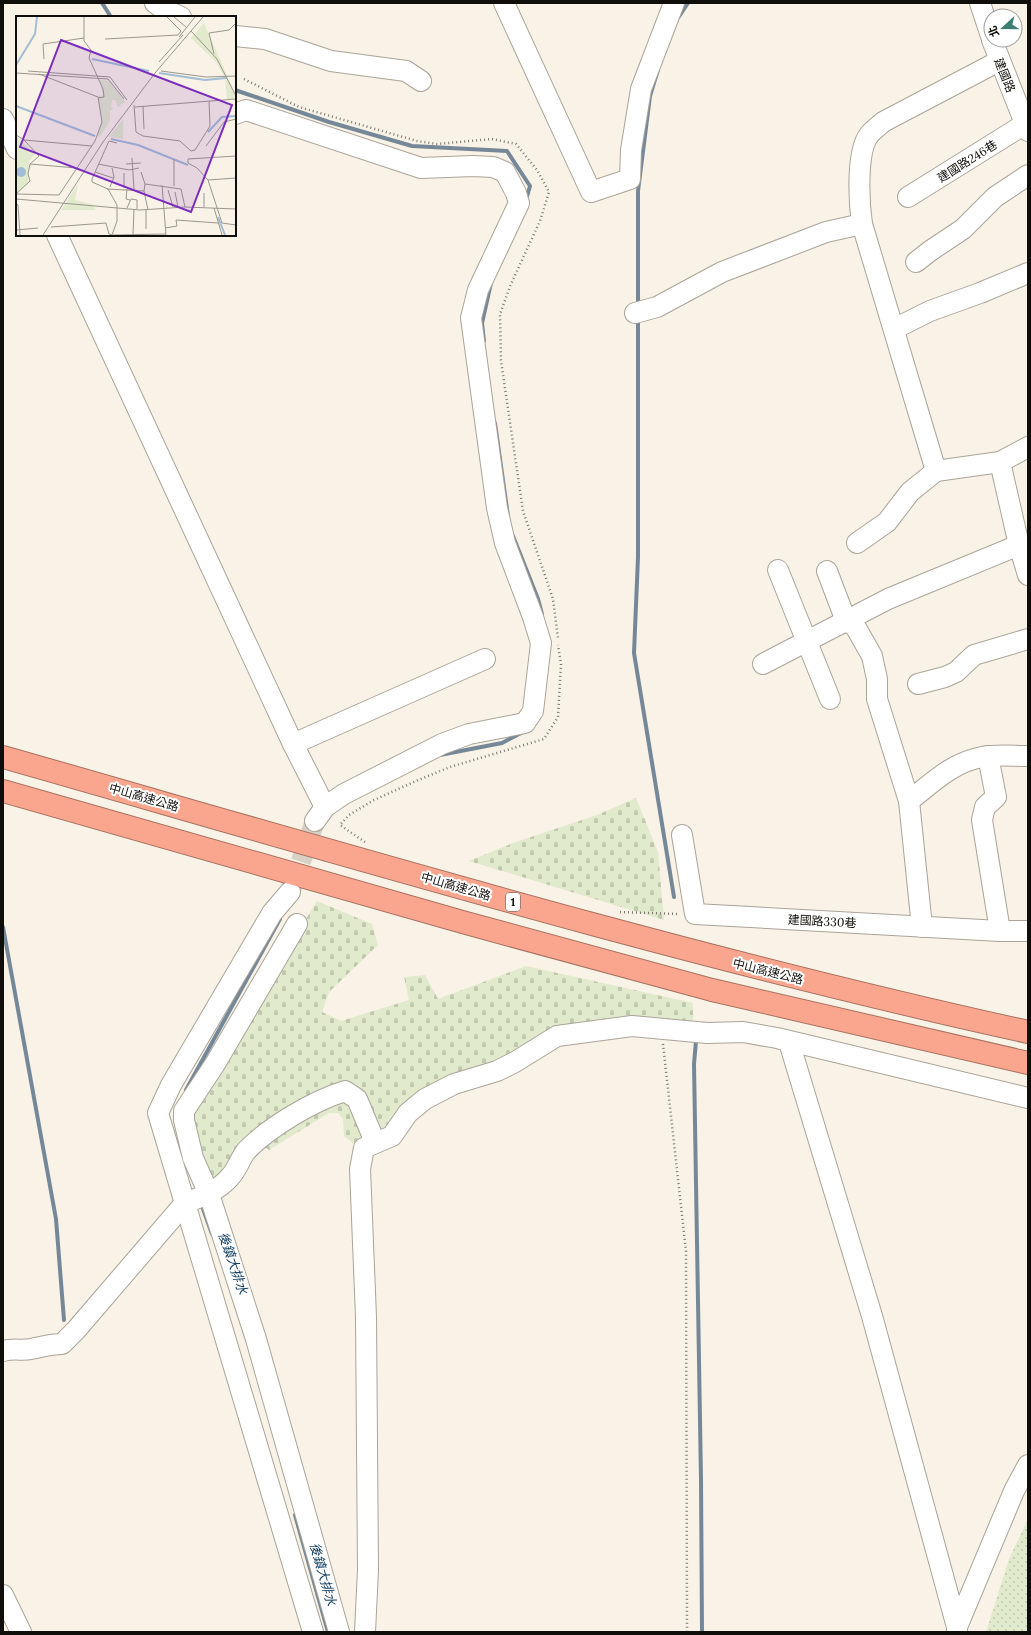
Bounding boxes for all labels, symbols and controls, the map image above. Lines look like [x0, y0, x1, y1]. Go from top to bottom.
north arrow [983, 8, 1023, 48]
inset map [16, 16, 236, 236]
text: 北 [985, 24, 1002, 39]
street label: 建國路 [991, 55, 1019, 95]
street label: 建國路246巷 [934, 137, 1000, 185]
street label: 中山高速公路 [107, 780, 181, 814]
street label: 中山高速公路 [419, 869, 493, 903]
road number: 1 [506, 893, 520, 911]
street label: 建國路330巷 [787, 912, 857, 930]
street label: 中山高速公路 [731, 955, 805, 987]
water label: 後鎮大排水 [214, 1229, 252, 1297]
water label: 後鎮大排水 [306, 1540, 340, 1609]

